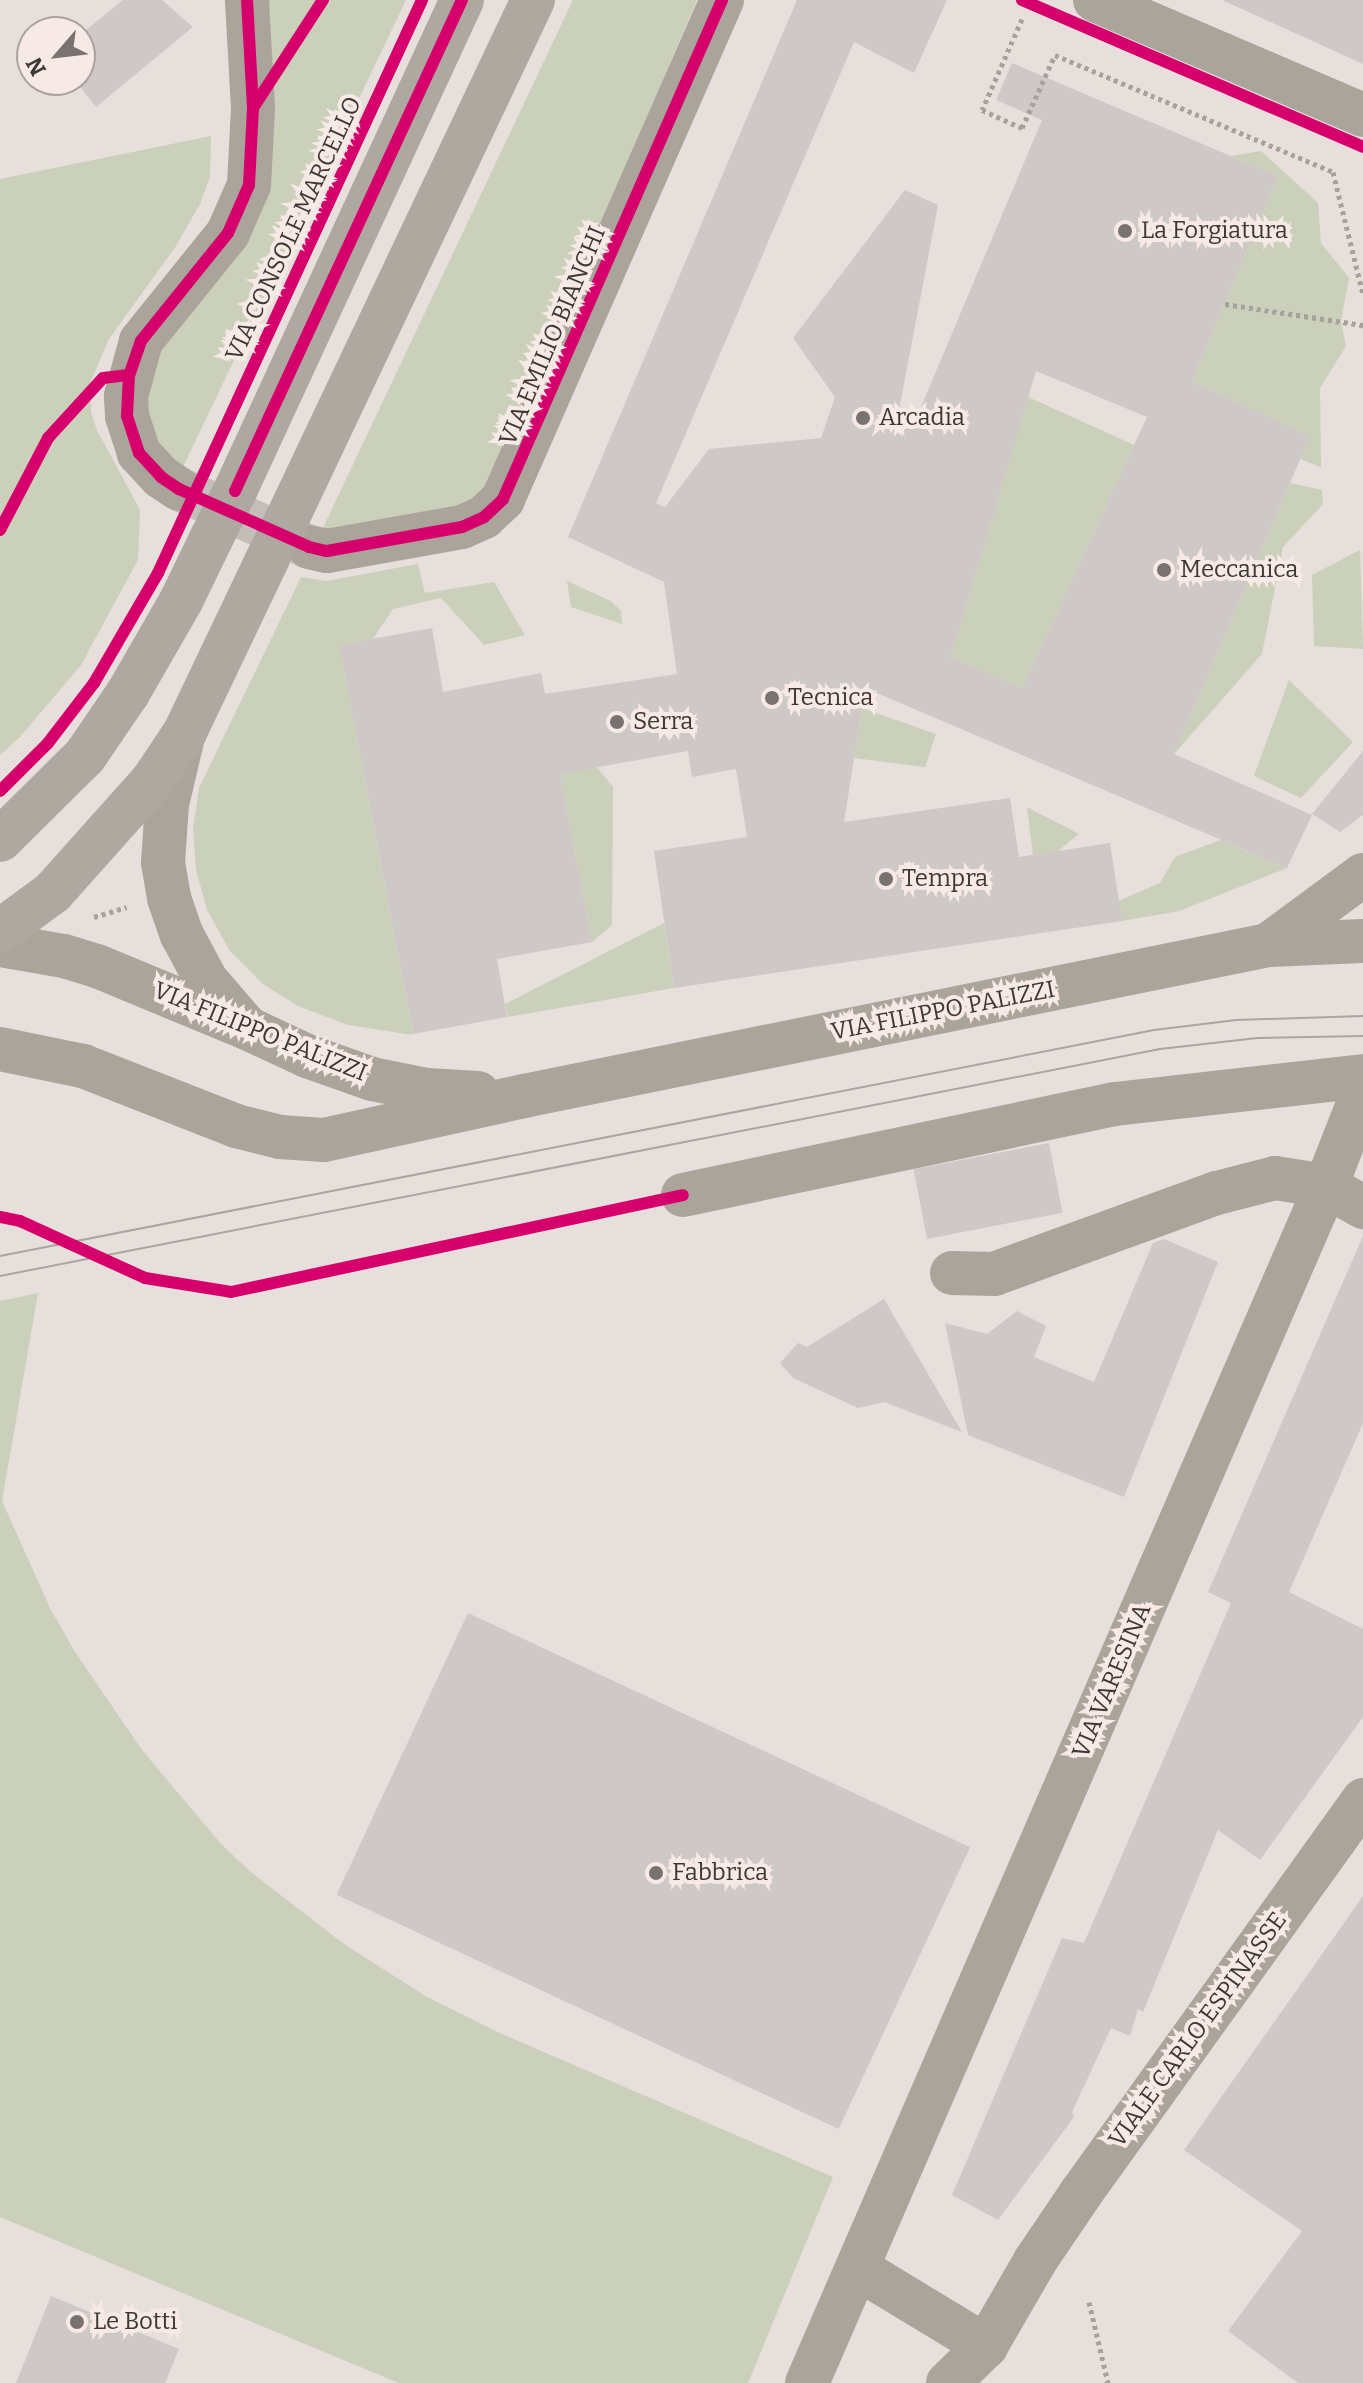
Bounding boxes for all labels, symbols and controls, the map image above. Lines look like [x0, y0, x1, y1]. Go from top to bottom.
north arrow [16, 16, 96, 96]
text: N [20, 53, 52, 80]
street label: VIA CONSOLE MARCELLO [220, 92, 368, 366]
place label: La Forgiatura [1141, 217, 1288, 245]
street label: VIA EMILIO BIANCHI [494, 222, 612, 450]
marker: La Forgiatura [1116, 222, 1134, 240]
place label: Arcadia [879, 404, 965, 432]
marker: Arcadia [854, 409, 872, 427]
place label: Meccanica [1180, 556, 1298, 584]
marker: Meccanica [1155, 561, 1173, 579]
place label: Tecnica [788, 684, 873, 712]
marker: Tecnica [763, 689, 781, 707]
place label: Serra [633, 708, 693, 736]
marker: Serra [608, 713, 626, 731]
place label: Tempra [902, 865, 988, 893]
marker: Tempra [877, 870, 895, 888]
street label: VIA FILIPPO PALIZZI [829, 975, 1057, 1047]
street label: VIA FILIPPO PALIZZI [149, 976, 371, 1088]
street label: VIA VARESINA [1067, 1599, 1157, 1763]
place label: Fabbrica [672, 1859, 768, 1887]
marker: Fabbrica [647, 1864, 665, 1882]
street label: VIALE CARLO ESPINASSE [1103, 1907, 1293, 2153]
place label: Le Botti [93, 2308, 177, 2336]
marker: Le Botti [68, 2313, 86, 2331]

